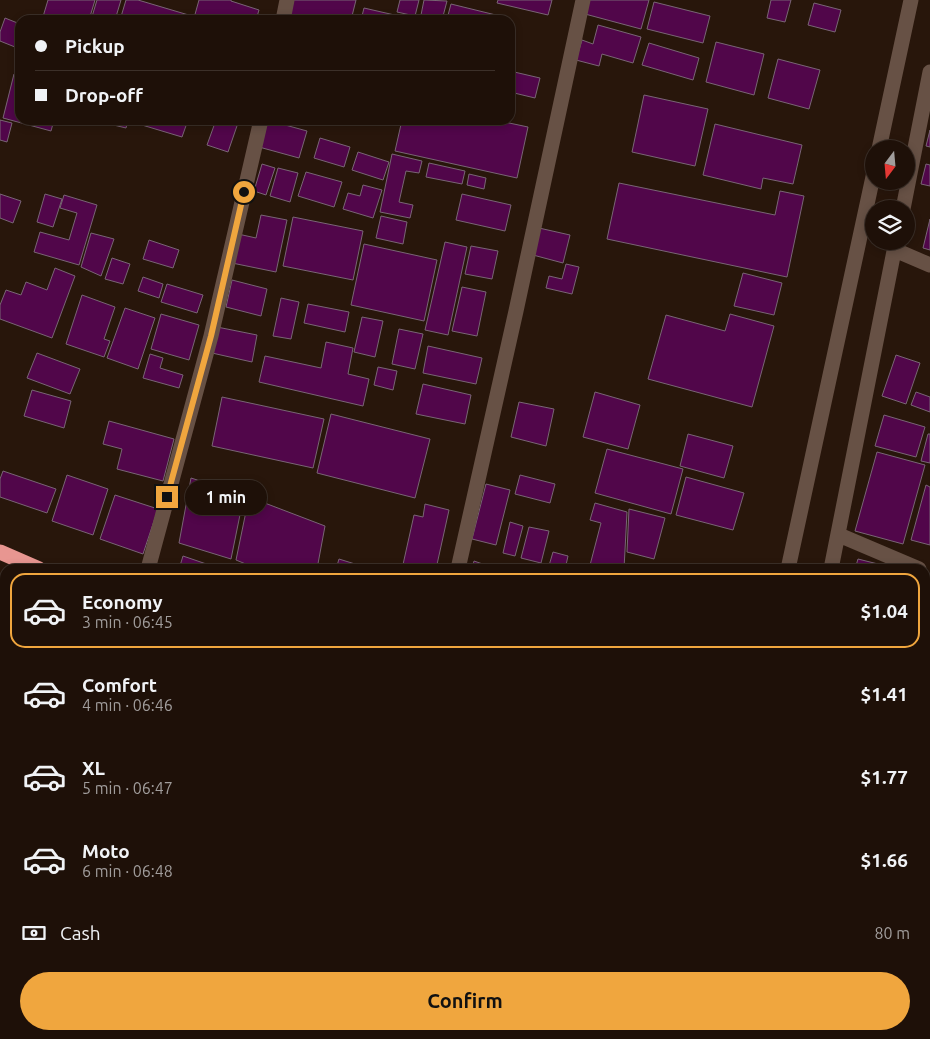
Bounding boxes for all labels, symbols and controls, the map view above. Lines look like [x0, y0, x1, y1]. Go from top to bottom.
text: Pickup [65, 35, 125, 57]
text: Drop-off [65, 84, 143, 106]
north arrow [865, 140, 915, 190]
map controls [865, 140, 915, 250]
route start [233, 181, 255, 203]
button: layers [865, 200, 915, 250]
callout: 1 min [184, 480, 267, 514]
route end [156, 486, 178, 508]
text: 1 min [206, 488, 246, 506]
icon: car [22, 588, 67, 633]
text: Economy [82, 591, 163, 613]
text: $1.04 [860, 600, 908, 622]
text: 3 min · 06:45 [82, 613, 173, 631]
icon: car [22, 671, 67, 716]
text: Comfort [82, 674, 157, 696]
text: $1.41 [860, 683, 908, 705]
text: 4 min · 06:46 [82, 696, 173, 714]
icon: car [22, 754, 67, 799]
text: XL [82, 757, 105, 779]
text: $1.77 [860, 766, 908, 788]
text: 5 min · 06:47 [82, 779, 173, 797]
icon: car [22, 837, 67, 882]
text: Moto [82, 840, 130, 862]
text: $1.66 [860, 849, 908, 871]
text: 6 min · 06:48 [82, 862, 173, 880]
icon: cash [20, 919, 48, 947]
text: Cash [60, 922, 101, 944]
text: 80 m [874, 924, 910, 942]
button: Confirm [20, 972, 910, 1030]

